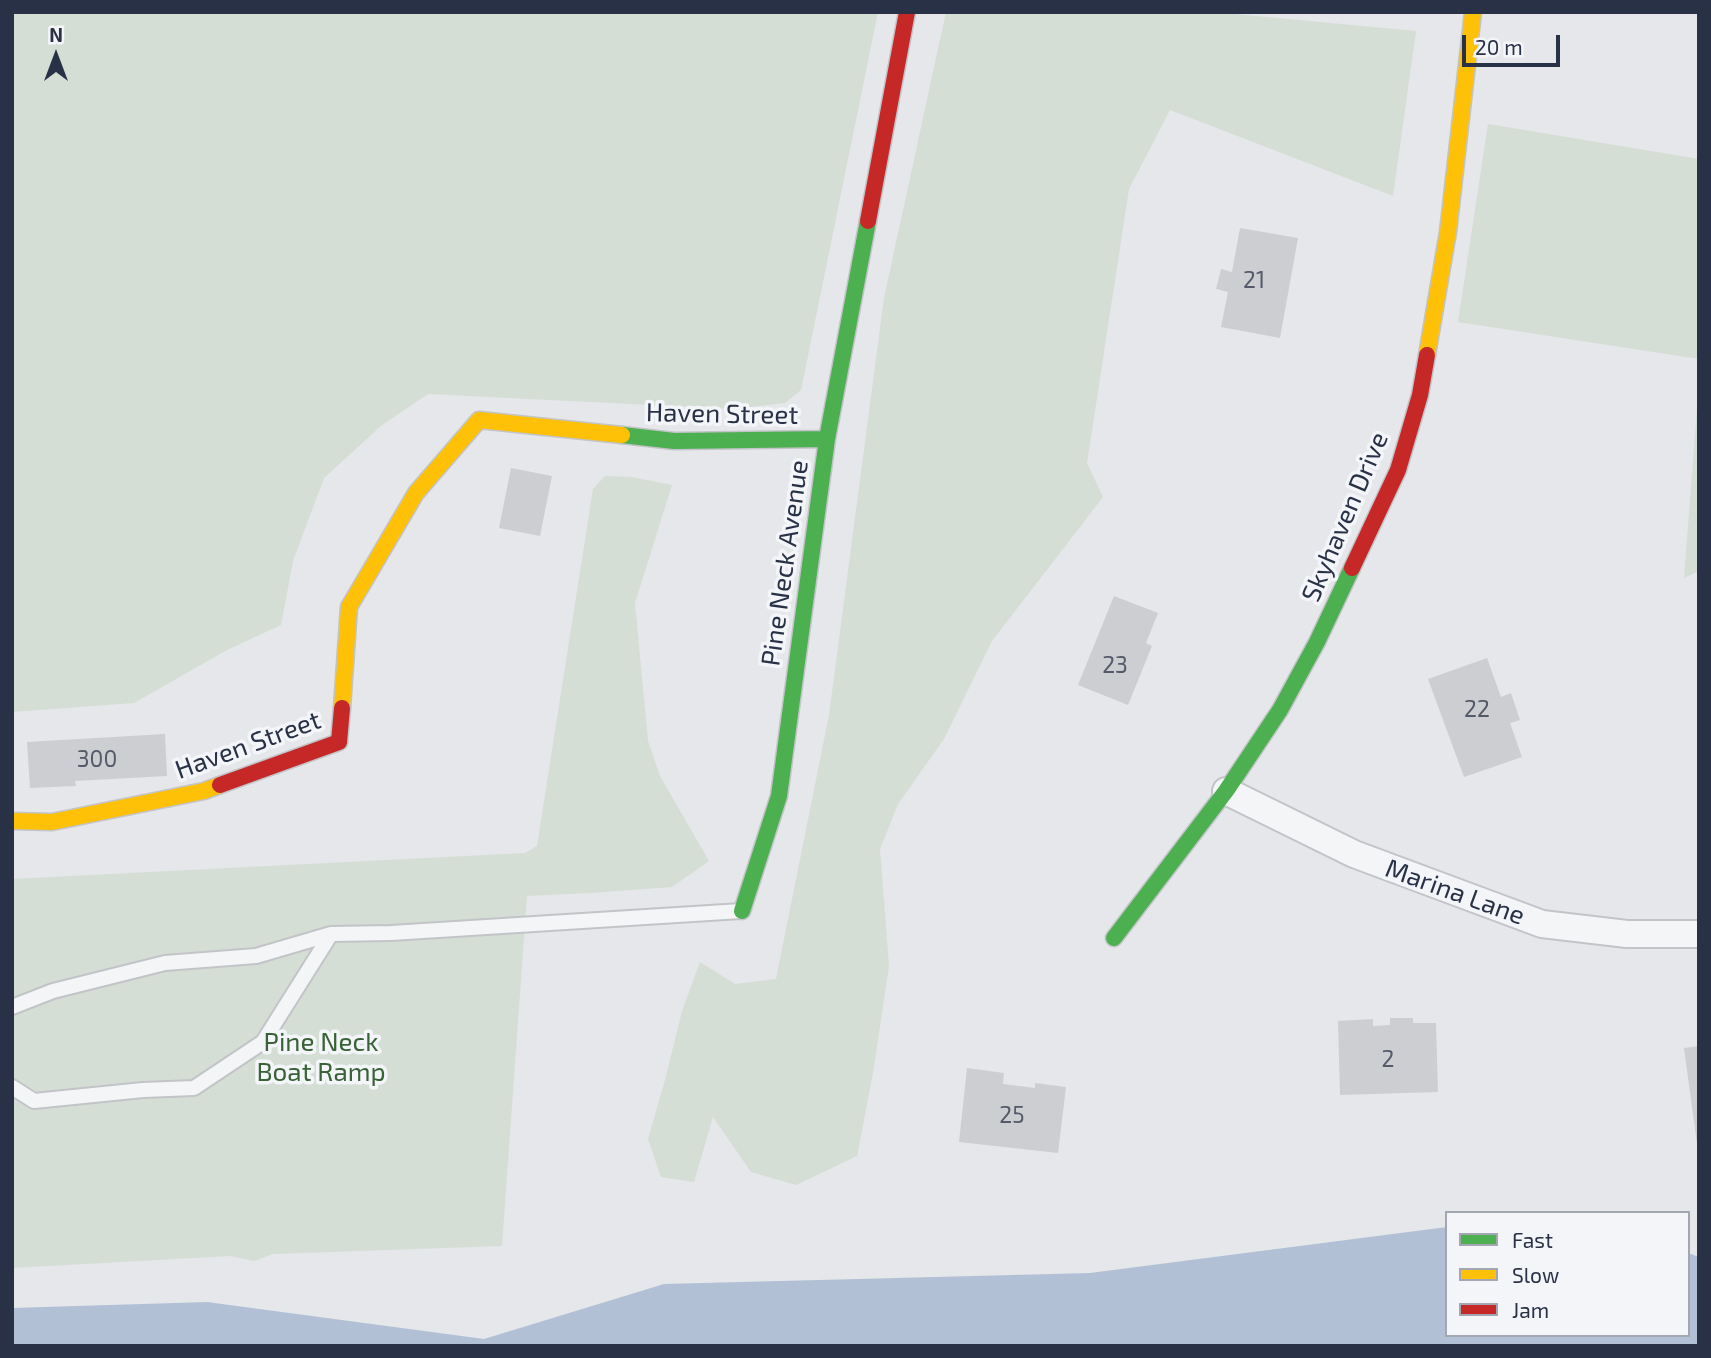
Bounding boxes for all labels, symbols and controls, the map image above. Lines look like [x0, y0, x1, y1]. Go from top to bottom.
north arrow [21, 21, 91, 91]
scale bar [1466, 21, 1564, 65]
text: N [49, 23, 63, 46]
text: 20 m [1475, 34, 1523, 59]
house number: 21 [1243, 266, 1265, 294]
street label: Haven Street [646, 397, 798, 431]
street label: Skyhaven Drive [1295, 428, 1395, 606]
street label: Pine Neck Avenue [755, 458, 815, 668]
house number: 23 [1102, 651, 1128, 679]
house number: 22 [1464, 695, 1490, 723]
street label: Haven Street [171, 704, 325, 786]
house number: 300 [77, 745, 117, 773]
street label: Marina Lane [1381, 852, 1529, 932]
park label: Pine Neck Boat Ramp [256, 1026, 386, 1088]
house number: 2 [1382, 1045, 1394, 1073]
house number: 25 [999, 1101, 1025, 1129]
legend [1445, 1211, 1690, 1337]
text: Fast [1512, 1227, 1553, 1252]
text: Slow [1512, 1262, 1559, 1287]
text: Jam [1512, 1297, 1549, 1322]

